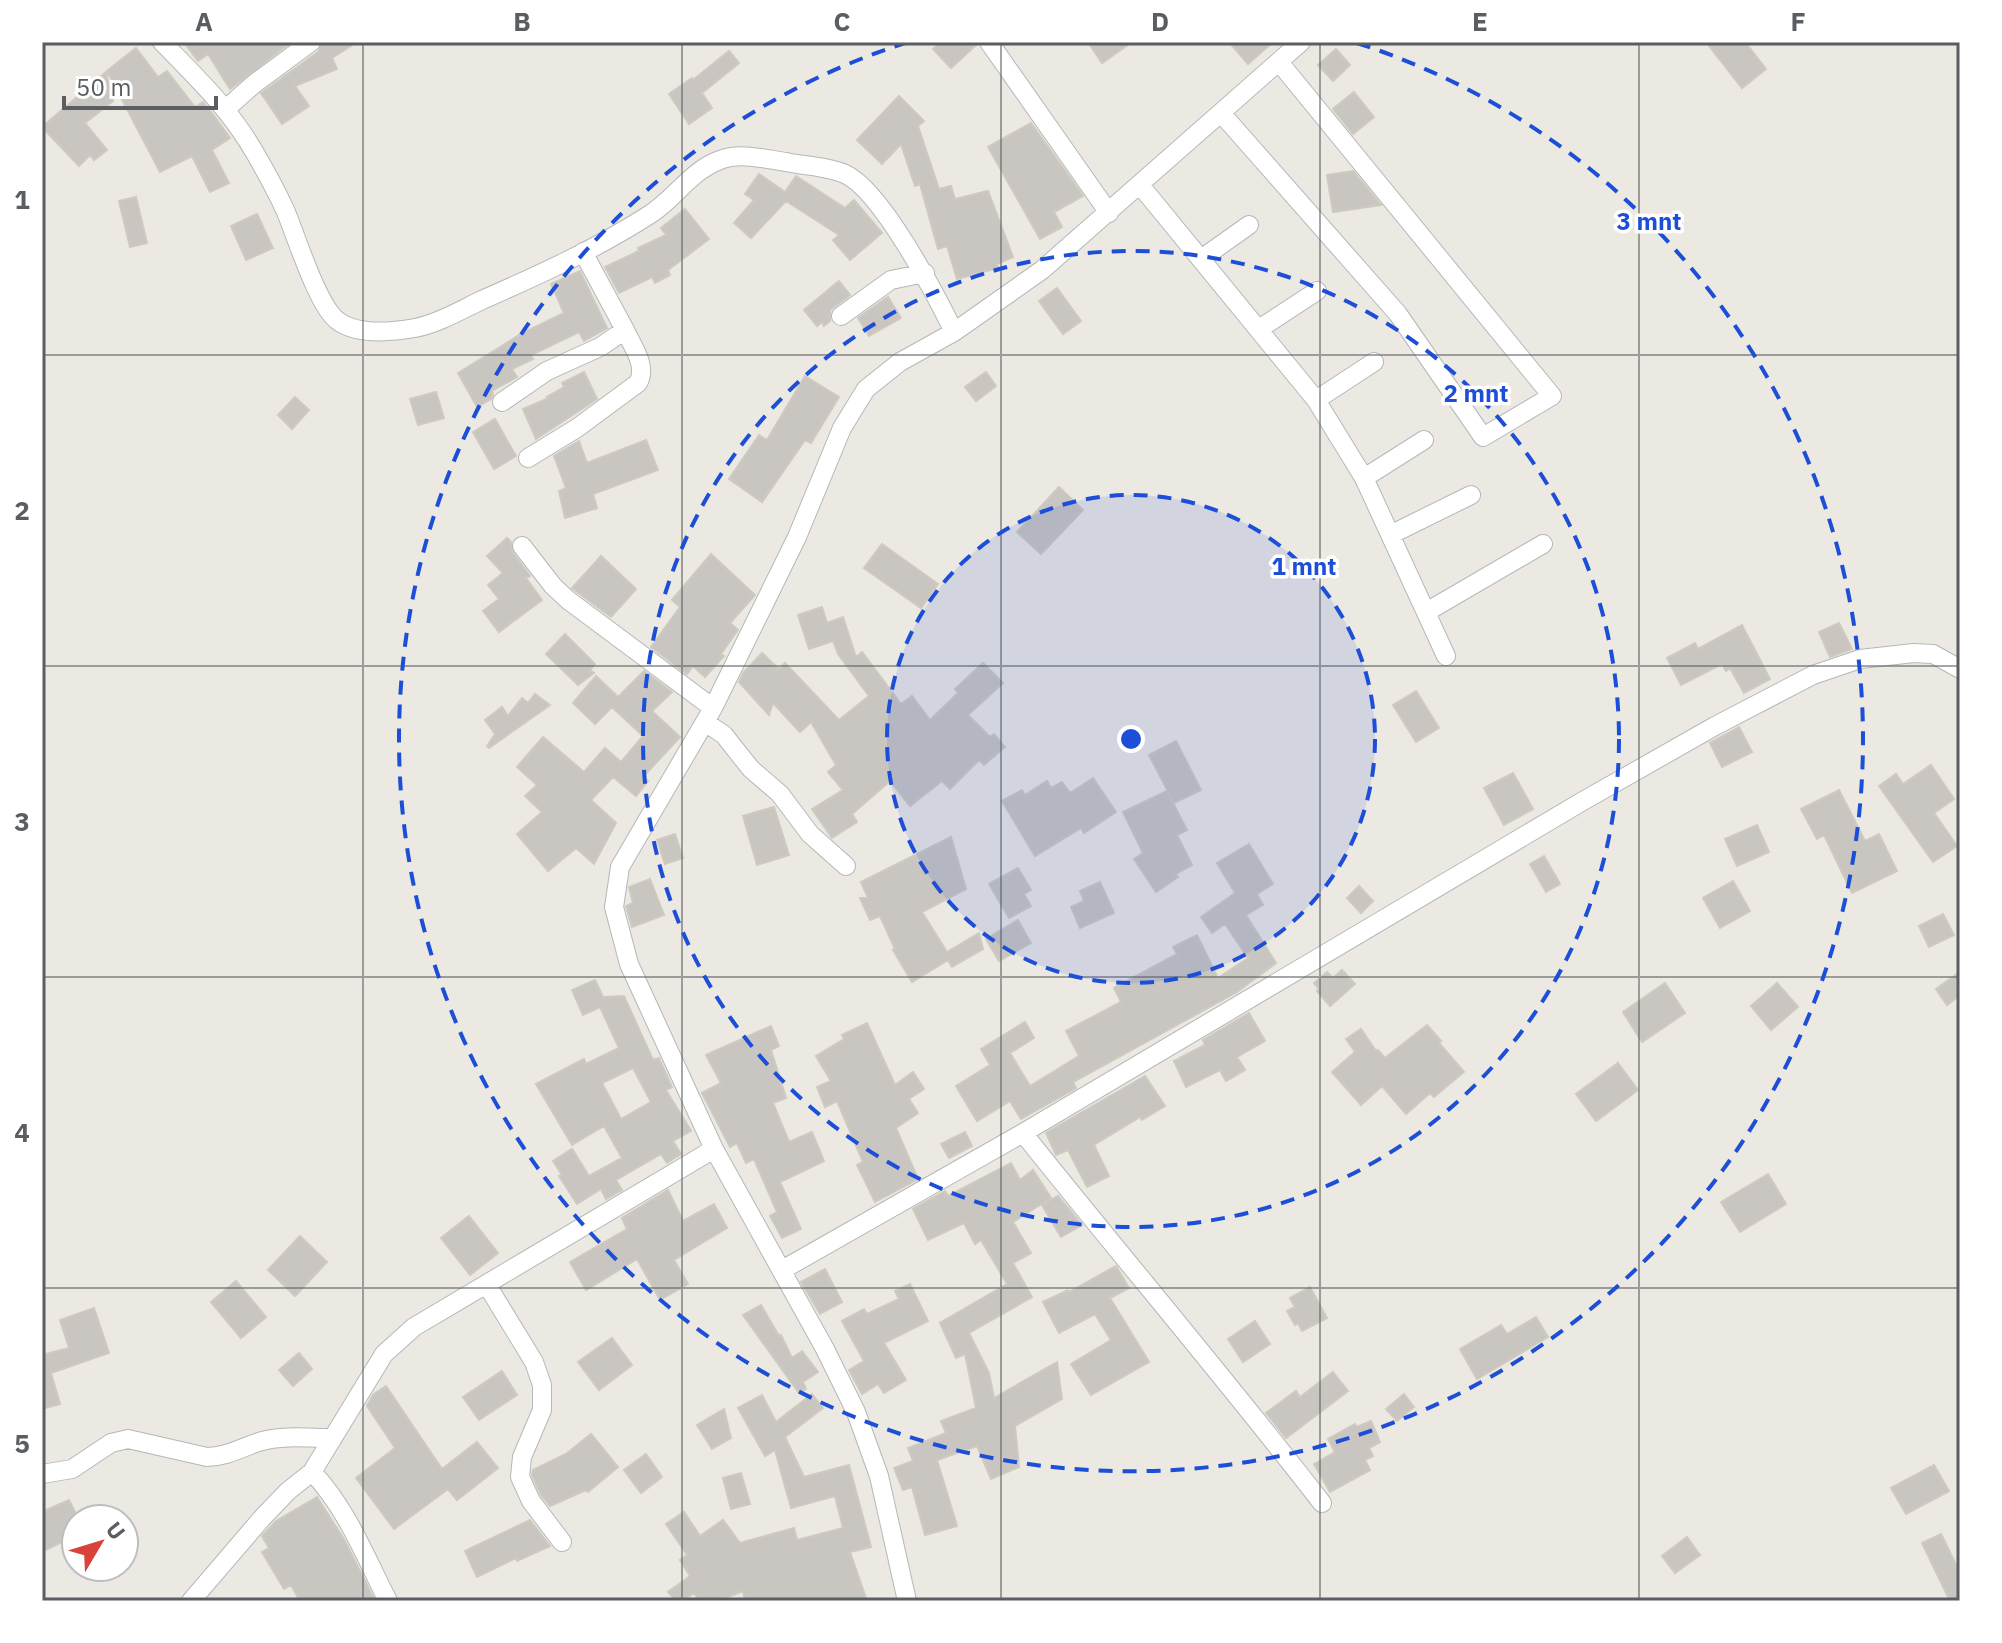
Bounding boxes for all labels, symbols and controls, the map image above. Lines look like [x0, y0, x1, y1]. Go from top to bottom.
text: A [195, 4, 213, 38]
text: B [513, 4, 531, 38]
text: C [834, 4, 851, 38]
text: D [1151, 4, 1169, 38]
text: E [1472, 4, 1488, 38]
text: F [1790, 4, 1806, 38]
scale bar [64, 60, 216, 110]
text: 50 m [76, 71, 131, 103]
text: 1 [14, 182, 30, 216]
text: 3 mnt [1616, 205, 1682, 237]
text: 2 mnt [1443, 377, 1509, 409]
text: 2 [14, 493, 30, 527]
text: 1 mnt [1271, 550, 1337, 582]
centre of rings [1117, 725, 1145, 753]
text: 3 [14, 804, 30, 838]
text: 4 [14, 1115, 30, 1149]
text: 5 [14, 1426, 30, 1460]
north arrow [60, 1503, 140, 1583]
text: U [100, 1515, 132, 1545]

